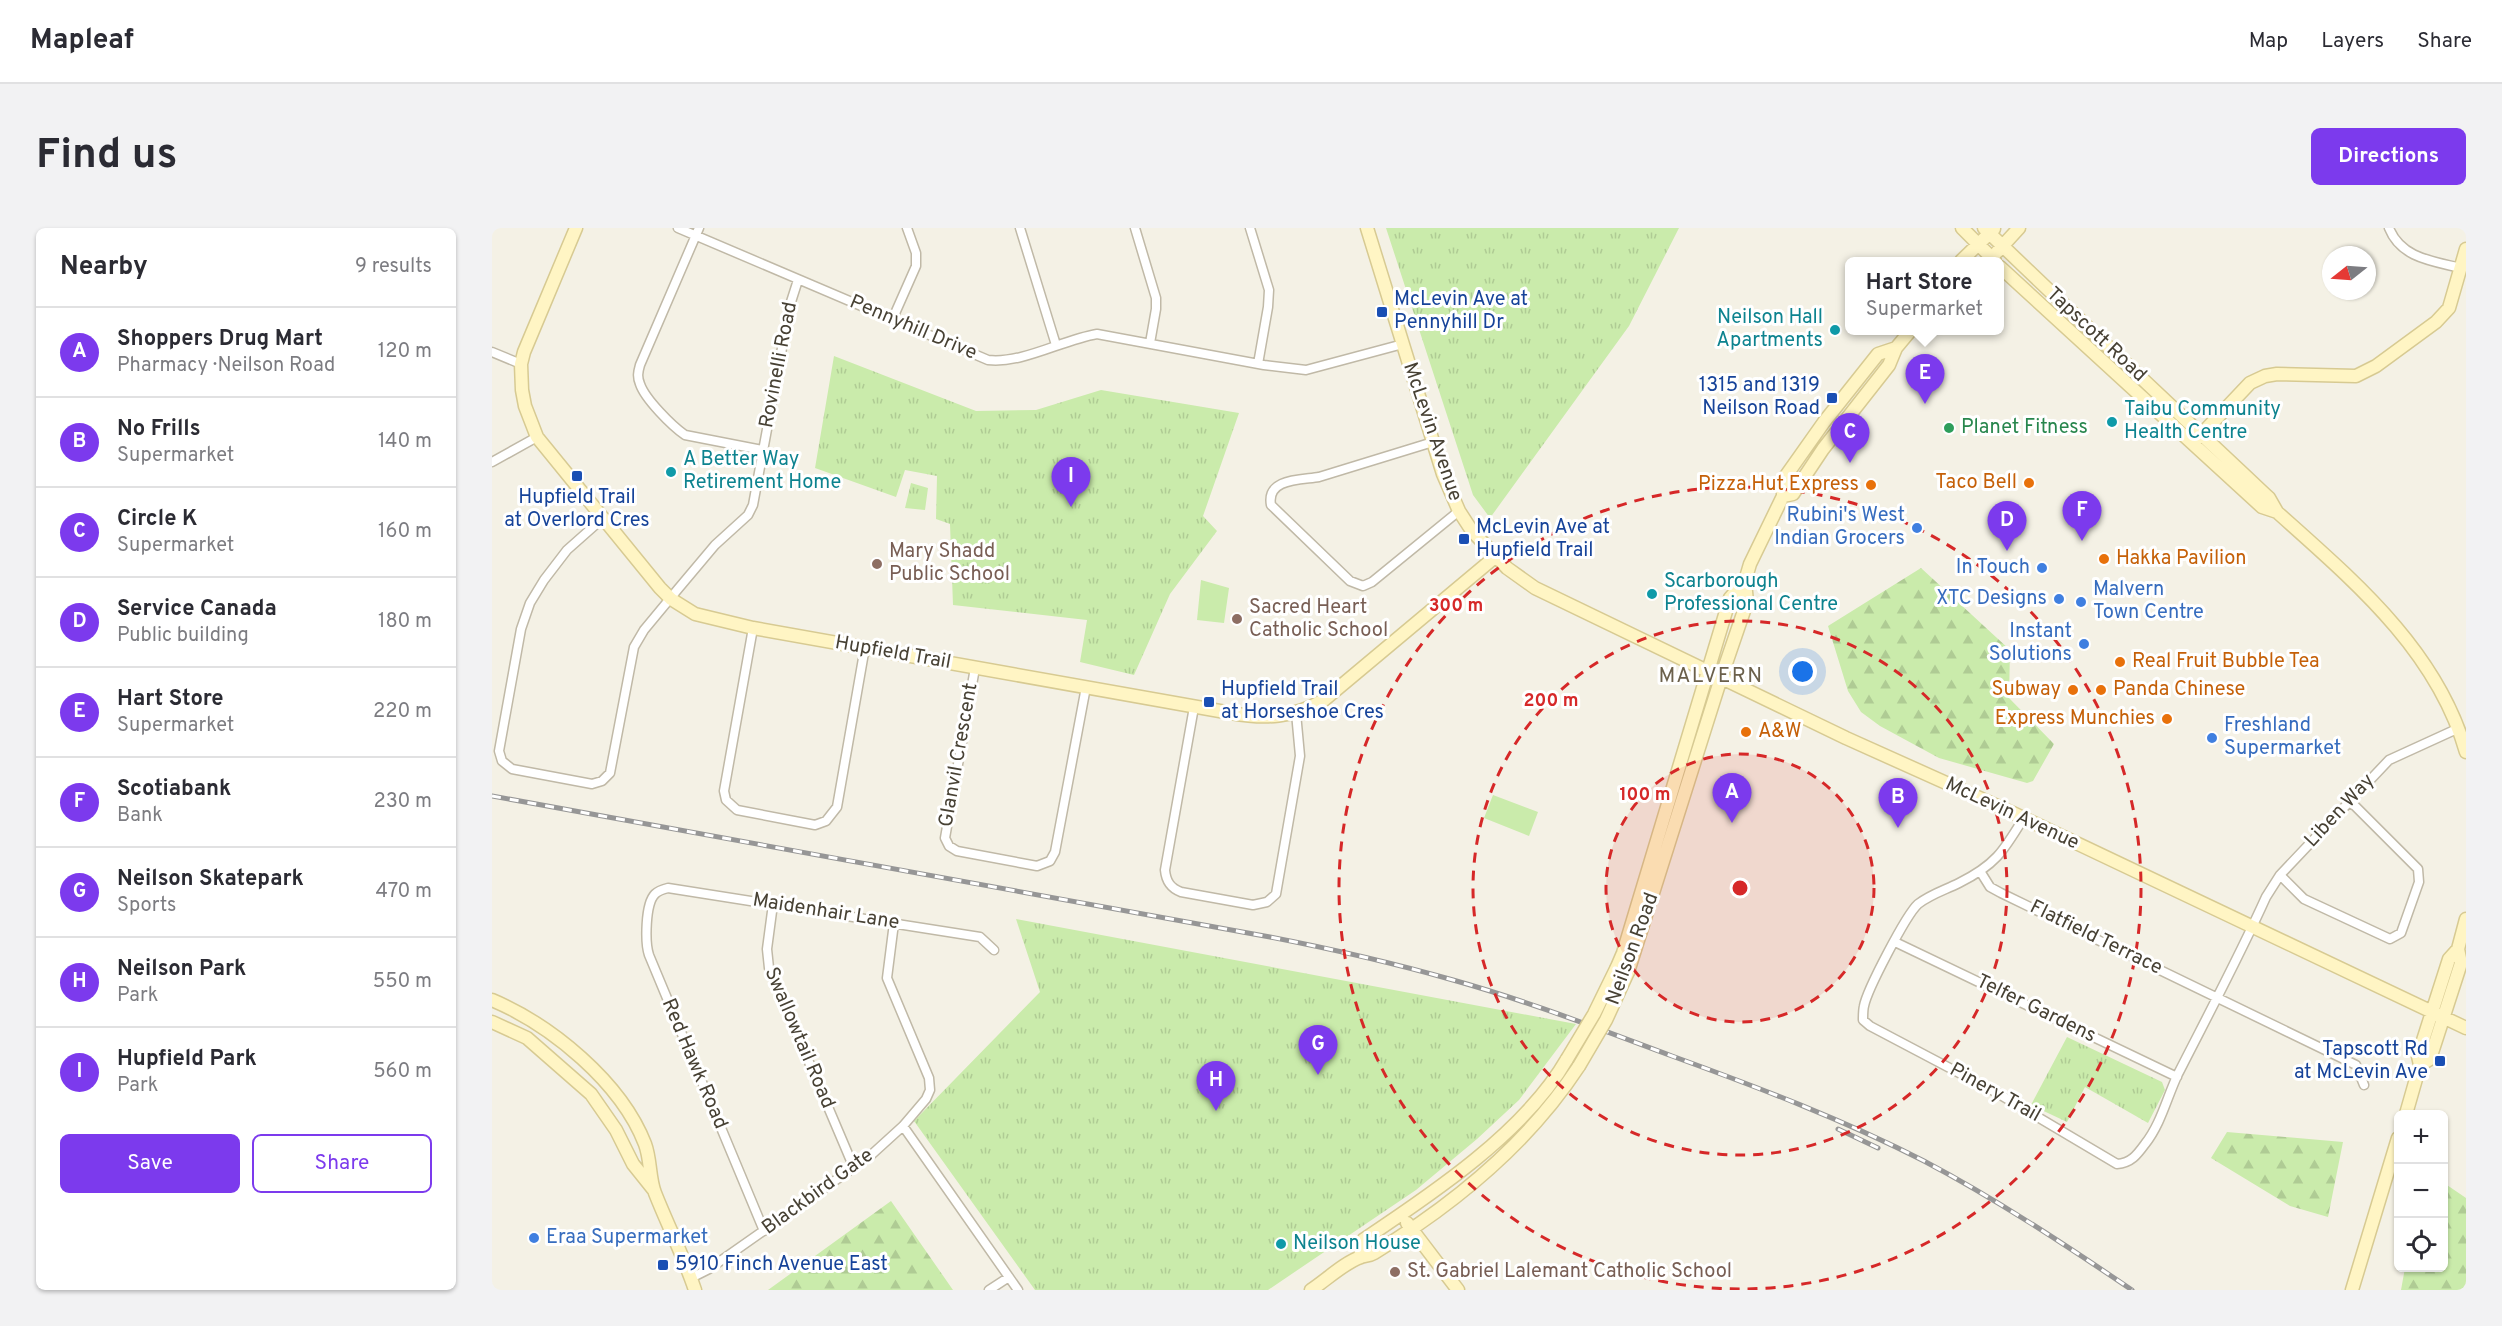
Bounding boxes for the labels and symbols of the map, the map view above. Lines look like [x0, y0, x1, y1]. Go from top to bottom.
north arrow [2322, 246, 2376, 300]
street label: Tapscott Road [2040, 282, 2152, 388]
place label: McLevin Ave at Pennyhill Dr [1394, 287, 1528, 336]
street label: Pennyhill Drive [845, 289, 981, 367]
street label: Rovinelli Road [754, 300, 804, 430]
marker: McLevin Ave at Pennyhill Dr [1375, 305, 1389, 319]
place label: Neilson Hall Apartments [1716, 305, 1823, 354]
marker: Neilson Hall Apartments [1828, 323, 1842, 337]
pin: E [1906, 354, 1944, 404]
street label: McLevin Avenue [1396, 359, 1468, 505]
place label: 1315 and 1319 Neilson Road [1699, 373, 1820, 422]
marker: 1315 and 1319 Neilson Road [1825, 391, 1839, 405]
place label: Taibu Community Health Centre [2124, 397, 2281, 446]
pin: C [1830, 414, 1870, 463]
place label: Planet Fitness [1961, 415, 2088, 441]
marker: Taibu Community Health Centre [2105, 415, 2119, 429]
marker: Planet Fitness [1942, 421, 1956, 435]
place label: A Better Way Retirement Home [683, 447, 841, 496]
pin: I [1052, 458, 1090, 507]
marker: A Better Way Retirement Home [664, 465, 678, 479]
marker: Hupfield Trail at Overlord Cres [570, 469, 584, 483]
place label: Taco Bell [1935, 470, 2017, 496]
place label: Pizza Hut Express [1698, 472, 1859, 498]
marker: Taco Bell [2022, 476, 2036, 490]
marker: Pizza Hut Express [1864, 478, 1878, 492]
place label: Hupfield Trail at Overlord Cres [504, 485, 650, 534]
pin: F [2062, 492, 2102, 541]
pin: D [1988, 502, 2026, 551]
place label: Rubini's West Indian Grocers [1774, 503, 1905, 552]
place label: McLevin Ave at Hupfield Trail [1476, 515, 1610, 564]
marker: Rubini's West Indian Grocers [1910, 521, 1924, 535]
marker: McLevin Ave at Hupfield Trail [1457, 532, 1471, 546]
place label: Mary Shadd Public School [889, 539, 1010, 588]
place label: Hakka Pavilion [2116, 546, 2247, 572]
marker: Hakka Pavilion [2097, 552, 2111, 566]
place label: In Touch [1956, 555, 2030, 581]
marker: Mary Shadd Public School [870, 557, 884, 571]
marker: In Touch [2035, 561, 2049, 575]
place label: Scarborough Professional Centre [1664, 569, 1838, 618]
place label: Malvern Town Centre [2093, 577, 2204, 626]
place label: XTC Designs [1936, 586, 2047, 612]
marker: Scarborough Professional Centre [1645, 587, 1659, 601]
marker: XTC Designs [2052, 592, 2066, 606]
place label: Sacred Heart Catholic School [1249, 595, 1388, 644]
text: 300 m [1429, 595, 1483, 618]
marker: Malvern Town Centre [2074, 595, 2088, 609]
marker: Sacred Heart Catholic School [1230, 612, 1244, 626]
place label: Instant Solutions [1989, 619, 2072, 668]
street label: Hupfield Trail [833, 630, 953, 676]
marker: Instant Solutions [2077, 637, 2091, 651]
place label: Real Fruit Bubble Tea [2132, 649, 2320, 675]
marker: Real Fruit Bubble Tea [2113, 655, 2127, 669]
your location [1788, 657, 1817, 686]
district label: MALVERN [1658, 663, 1764, 690]
place label: Hupfield Trail at Horseshoe Cres [1221, 677, 1384, 726]
place label: Subway [1992, 677, 2061, 703]
place label: Panda Chinese [2113, 677, 2245, 703]
street label: Glanvil Crescent [934, 681, 984, 829]
marker: Subway [2066, 683, 2080, 697]
marker: Panda Chinese [2094, 683, 2108, 697]
text: 200 m [1523, 690, 1579, 713]
marker: Hupfield Trail at Horseshoe Cres [1202, 695, 1216, 709]
place label: Express Munchies [1995, 706, 2155, 732]
marker: Express Munchies [2160, 712, 2174, 726]
place label: Freshland Supermarket [2224, 713, 2341, 762]
place label: A&W [1758, 719, 1802, 745]
marker: A&W [1739, 725, 1753, 739]
marker: Freshland Supermarket [2205, 731, 2219, 745]
street label: Liben Way [2299, 769, 2381, 853]
street label: McLevin Avenue [1941, 772, 2083, 856]
pin: A [1712, 774, 1752, 823]
pin: B [1878, 778, 1918, 828]
text: 100 m [1619, 784, 1671, 807]
centre of rings [1730, 878, 1750, 898]
street label: Maidenhair Lane [751, 888, 901, 936]
street label: Neilson Road [1601, 889, 1665, 1009]
street label: Flatfield Terrace [2025, 895, 2167, 981]
street label: Swallowtail Road [758, 963, 840, 1113]
street label: Telfer Gardens [1972, 969, 2100, 1049]
street label: Red Hawk Road [655, 995, 733, 1133]
pin: G [1298, 1026, 1338, 1075]
place label: Tapscott Rd at McLevin Ave [2294, 1037, 2428, 1086]
marker: Tapscott Rd at McLevin Ave [2433, 1054, 2447, 1068]
street label: Pinery Trail [1945, 1057, 2045, 1129]
pin: H [1196, 1062, 1236, 1111]
street label: Blackbird Gate [757, 1143, 879, 1241]
place label: Eraa Supermarket [546, 1225, 708, 1251]
marker: Eraa Supermarket [527, 1231, 541, 1245]
place label: Neilson House [1293, 1231, 1421, 1257]
marker: Neilson House [1274, 1237, 1288, 1251]
place label: 5910 Finch Avenue East [675, 1252, 888, 1278]
marker: 5910 Finch Avenue East [656, 1258, 670, 1272]
place label: St. Gabriel Lalemant Catholic School [1407, 1259, 1732, 1285]
marker: St. Gabriel Lalemant Catholic School [1388, 1265, 1402, 1279]

